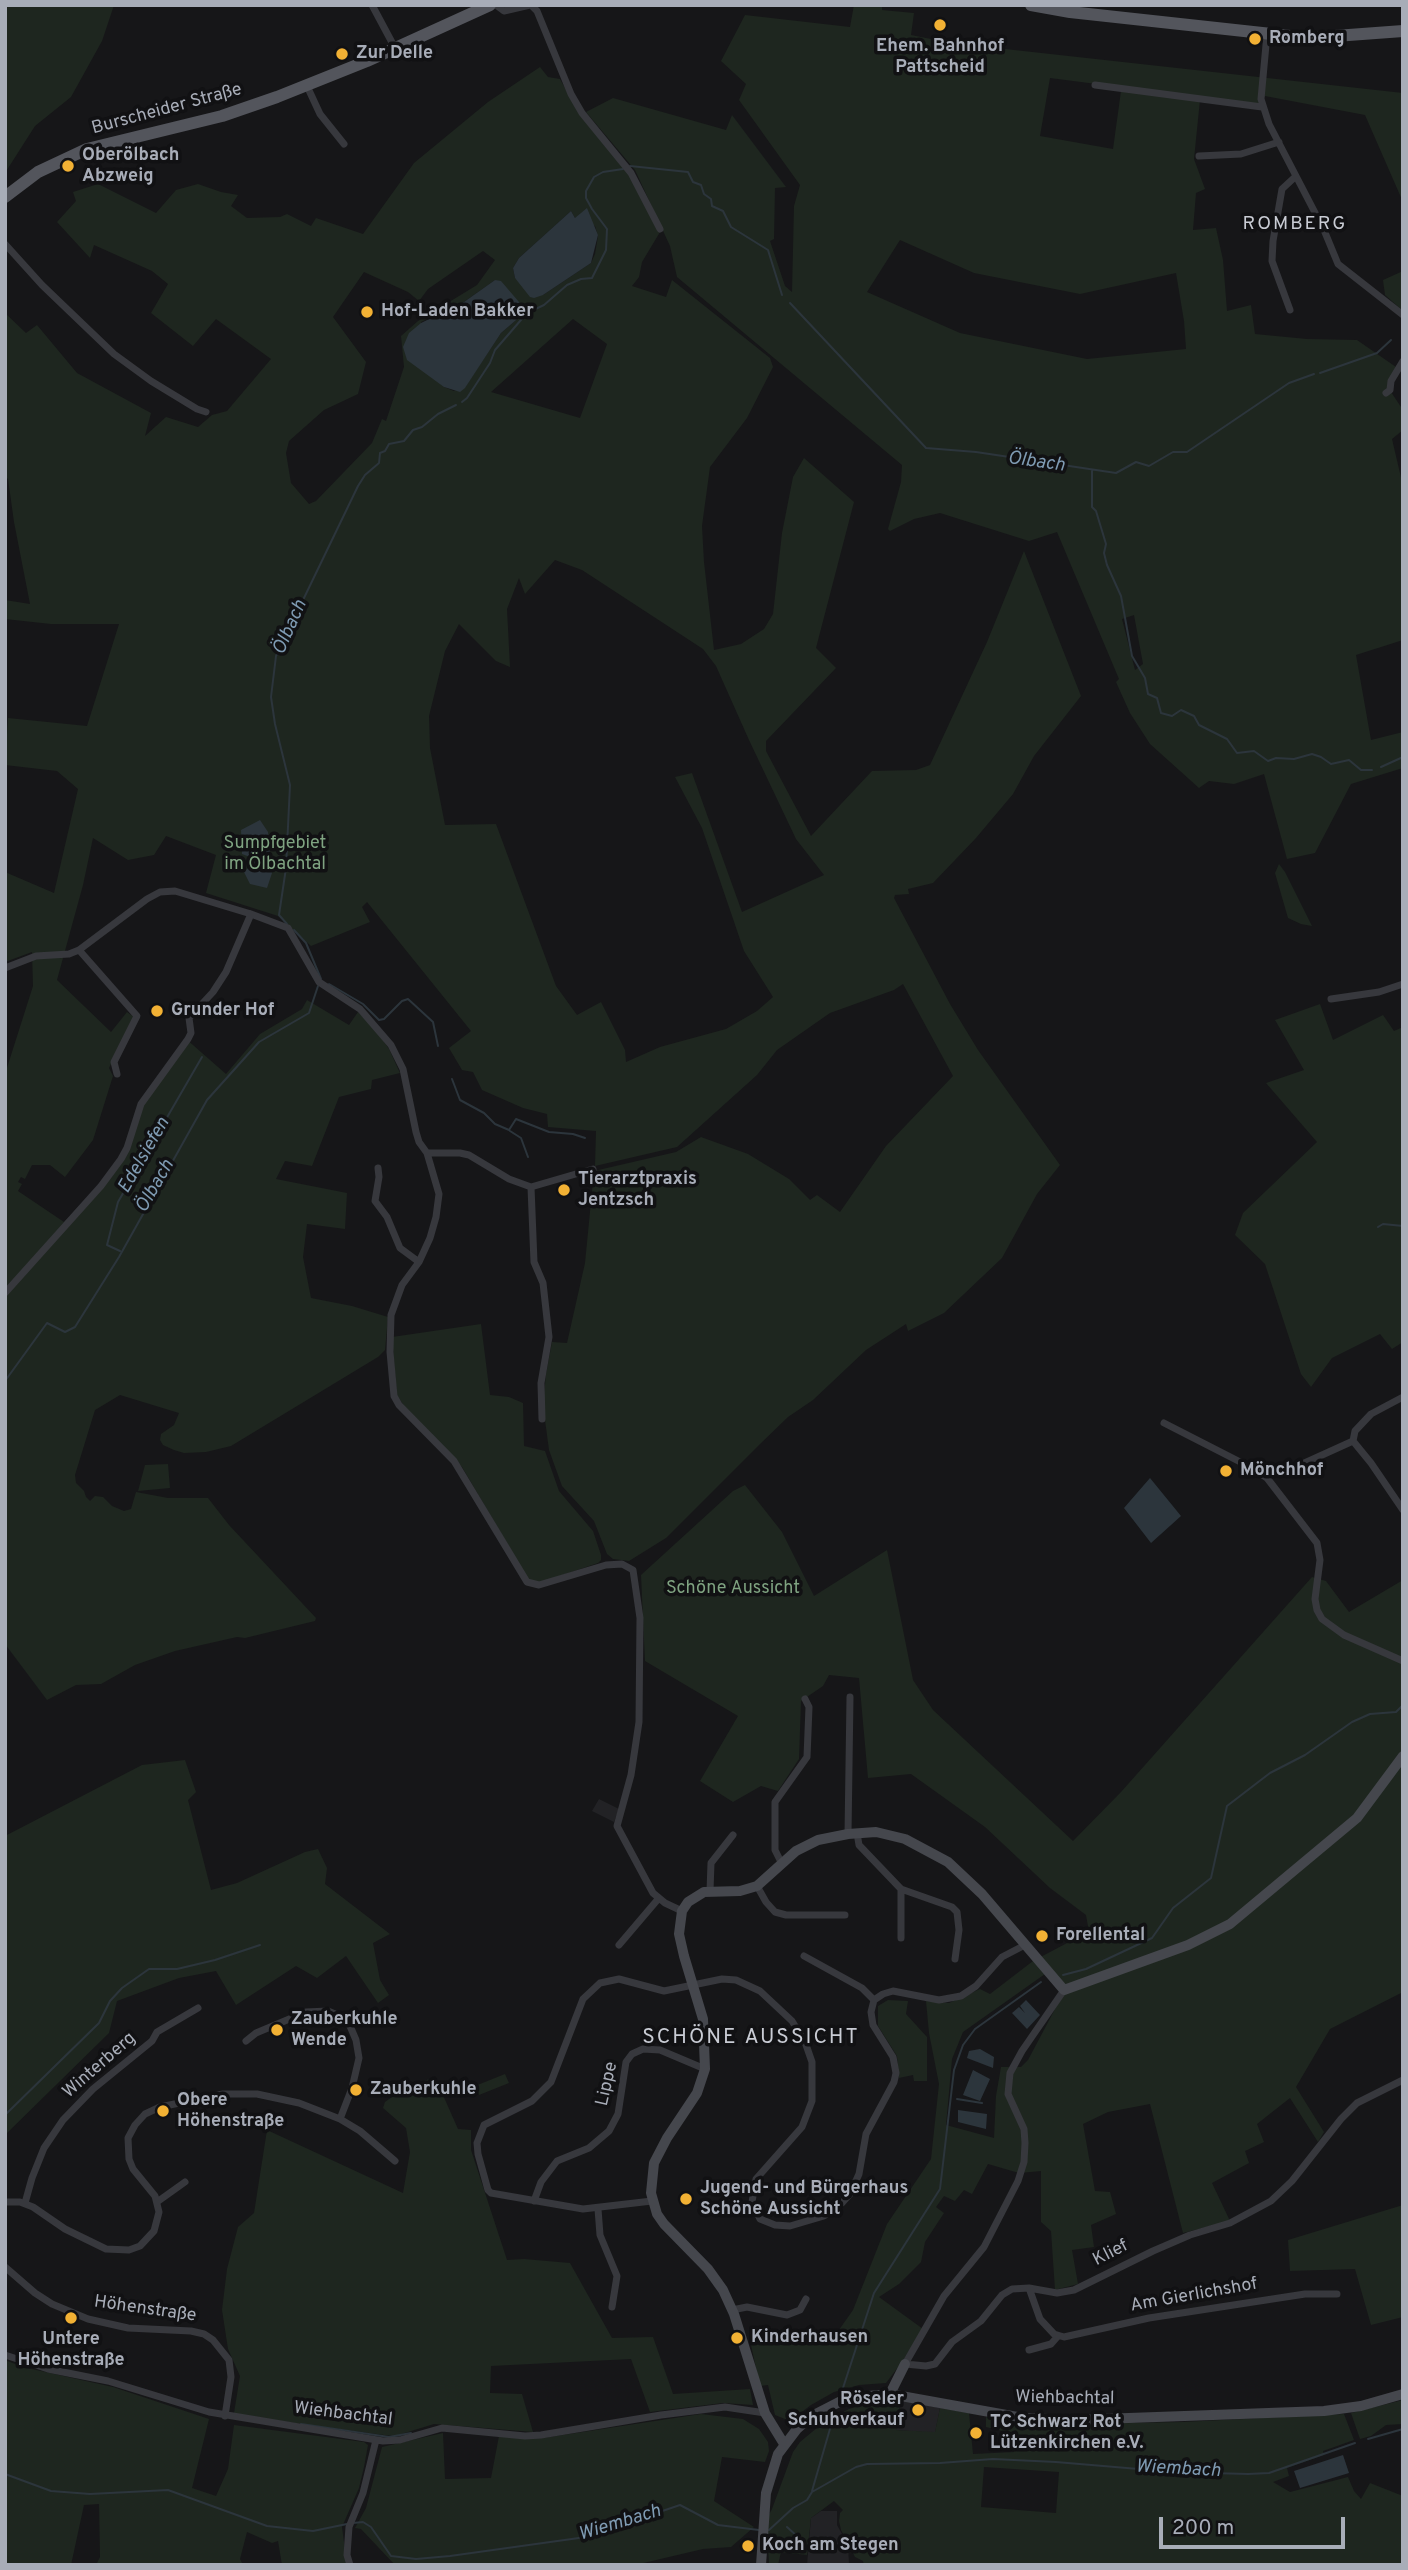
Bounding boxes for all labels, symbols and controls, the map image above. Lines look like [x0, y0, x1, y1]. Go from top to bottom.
marker: Ehem. Bahnhof Pattscheid [932, 17, 948, 33]
place label: Romberg [1269, 28, 1345, 50]
marker: Romberg [1247, 31, 1263, 47]
place label: Ehem. Bahnhof Pattscheid [876, 36, 1004, 78]
place label: Zur Delle [356, 43, 433, 65]
marker: Zur Delle [334, 46, 350, 62]
street label: Burscheider Straße [90, 80, 244, 140]
place label: Oberölbach Abzweig [82, 145, 179, 188]
marker: Oberölbach Abzweig [60, 158, 76, 174]
district label: ROMBERG [1243, 214, 1347, 236]
place label: Hof-Laden Bakker [381, 301, 534, 323]
marker: Hof-Laden Bakker [359, 304, 375, 320]
water label: Ölbach [1006, 448, 1066, 478]
water label: Ölbach [269, 597, 313, 659]
park label: Sumpfgebiet im Ölbachtal [224, 833, 326, 876]
place label: Grunder Hof [171, 1000, 274, 1022]
marker: Grunder Hof [149, 1003, 165, 1019]
water label: Edelsiefen [114, 1114, 176, 1198]
water label: Ölbach [132, 1156, 180, 1218]
place label: Tierarztpraxis Jentzsch [578, 1169, 697, 1212]
marker: Tierarztpraxis Jentzsch [556, 1182, 572, 1198]
place label: Mönchhof [1240, 1460, 1323, 1482]
marker: Mönchhof [1218, 1463, 1234, 1479]
park label: Schöne Aussicht [666, 1578, 800, 1600]
place label: Forellental [1056, 1925, 1145, 1947]
marker: Forellental [1034, 1928, 1050, 1944]
place label: Zauberkuhle Wende [291, 2009, 398, 2052]
marker: Zauberkuhle Wende [269, 2022, 285, 2038]
district label: SCHÖNE AUSSICHT [644, 2026, 858, 2052]
street label: Winterberg [59, 2028, 141, 2104]
street label: Lippe [592, 2060, 624, 2108]
place label: Zauberkuhle [370, 2079, 477, 2101]
marker: Zauberkuhle [348, 2082, 364, 2098]
place label: Obere Höhenstraße [177, 2090, 284, 2132]
marker: Obere Höhenstraße [155, 2103, 171, 2119]
place label: Jugend- und Bürgerhaus Schöne Aussicht [700, 2178, 908, 2220]
marker: Jugend- und Bürgerhaus Schöne Aussicht [678, 2191, 694, 2207]
street label: Klief [1090, 2236, 1132, 2272]
street label: Am Gierlichshof [1129, 2274, 1259, 2318]
street label: Höhenstraße [92, 2292, 198, 2328]
marker: Untere Höhenstraße [63, 2310, 79, 2326]
place label: Kinderhausen [751, 2327, 868, 2349]
place label: Untere Höhenstraße [17, 2329, 125, 2372]
marker: Kinderhausen [729, 2330, 745, 2346]
street label: Wiehbachtal [1015, 2387, 1115, 2411]
place label: Röseler Schuhverkauf [787, 2389, 904, 2432]
street label: Wiehbachtal [292, 2398, 394, 2432]
marker: Röseler Schuhverkauf [910, 2402, 926, 2418]
place label: TC Schwarz Rot Lützenkirchen e.V. [990, 2412, 1144, 2454]
marker: TC Schwarz Rot Lützenkirchen e.V. [968, 2425, 984, 2441]
water label: Wiembach [1135, 2456, 1221, 2484]
water label: Wiembach [576, 2501, 664, 2547]
scale bar [1163, 2504, 1348, 2548]
text: 200 m [1172, 2515, 1234, 2542]
place label: Koch am Stegen [762, 2535, 899, 2557]
marker: Koch am Stegen [740, 2538, 756, 2554]

